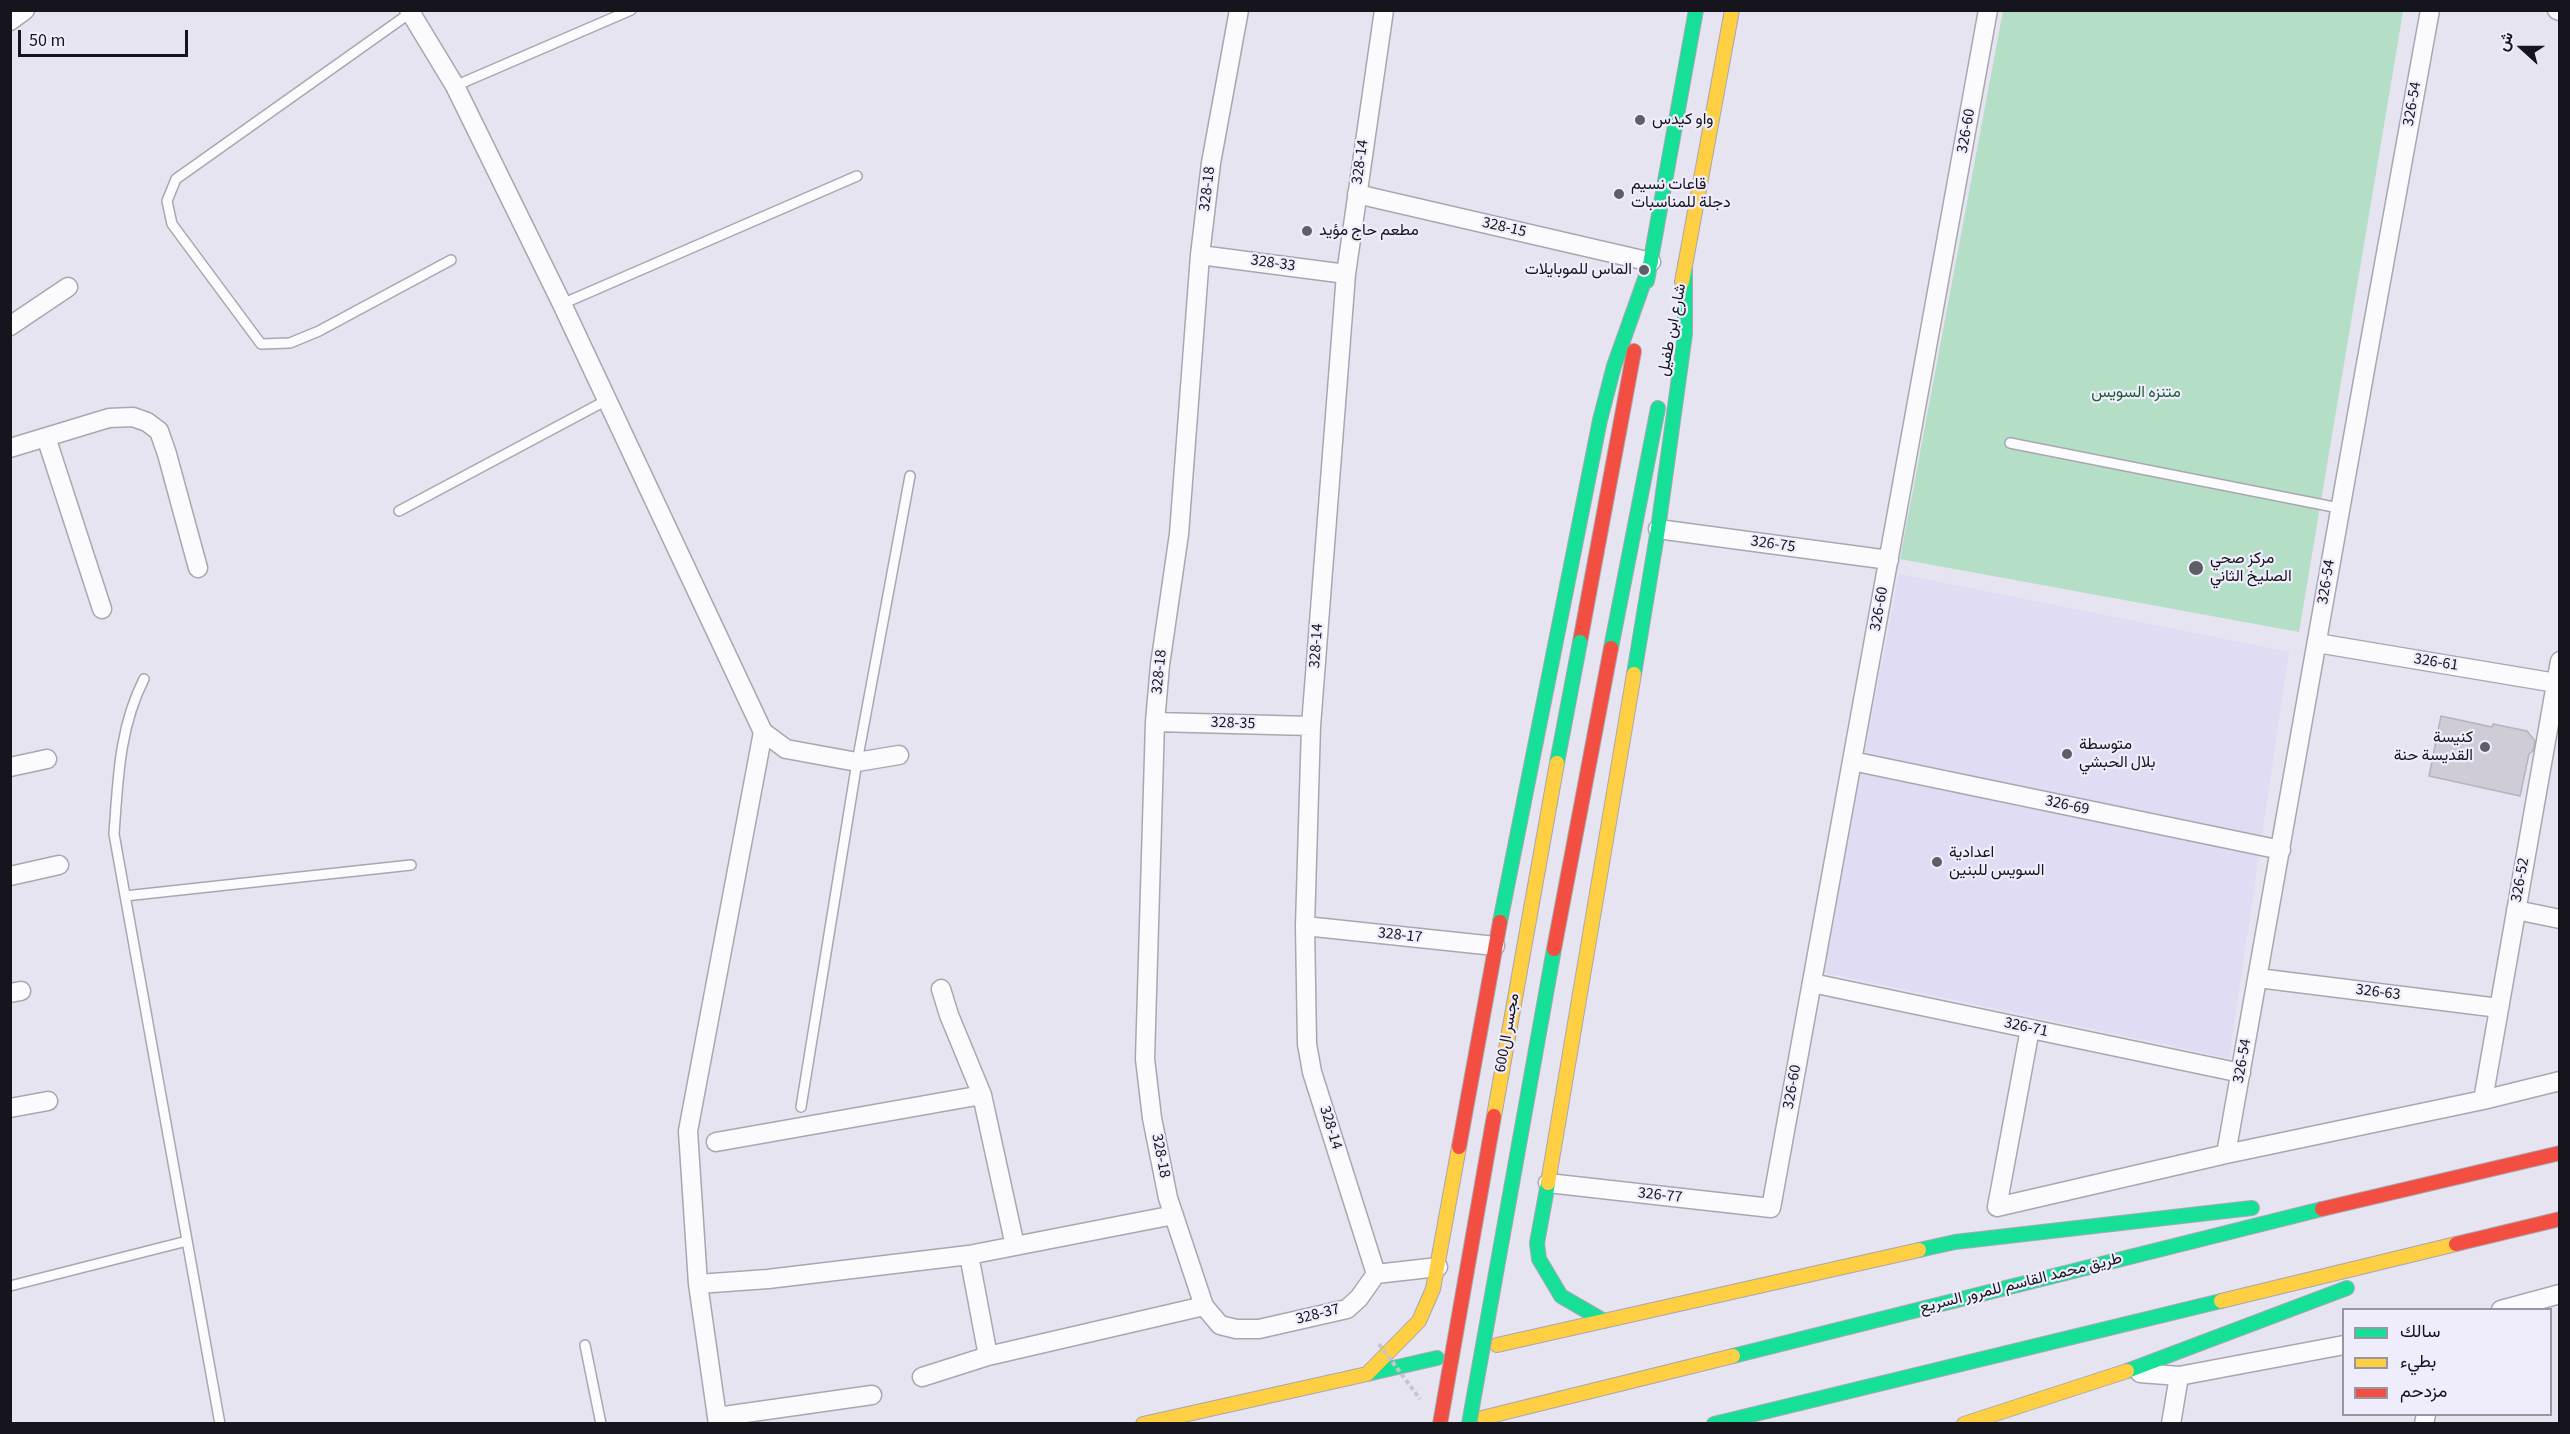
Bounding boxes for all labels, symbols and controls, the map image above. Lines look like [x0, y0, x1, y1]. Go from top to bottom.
scale bar [21, 18, 190, 56]
north arrow [2492, 18, 2552, 78]
text: 50 m [29, 28, 65, 53]
text: ش [2491, 29, 2519, 54]
street label: 326-54 [2400, 80, 2426, 128]
street label: 326-60 [1954, 107, 1980, 155]
place label: واو كيدس [1652, 110, 1713, 130]
marker: واو كيدس [1633, 113, 1647, 127]
street label: 328-14 [1348, 139, 1374, 185]
street label: 328-18 [1196, 166, 1220, 212]
place label: قاعات نسيم دجلة للمناسبات [1631, 175, 1731, 213]
marker: قاعات نسيم دجلة للمناسبات [1612, 187, 1626, 201]
street label: 328-15 [1480, 214, 1528, 242]
place label: مطعم حاج مؤيد [1319, 221, 1419, 241]
marker: مطعم حاج مؤيد [1300, 224, 1314, 238]
street label: 328-33 [1250, 251, 1296, 277]
place label: الماس للموبايلات [1525, 260, 1632, 280]
marker: الماس للموبايلات [1637, 263, 1651, 277]
street label: شارع ابن طفيل [1655, 282, 1691, 378]
park label: متنزه السويس [2091, 383, 2181, 403]
street label: 326-75 [1750, 532, 1796, 558]
place label: مركز صحي الصليخ الثاني [2210, 549, 2292, 587]
street label: 326-54 [2314, 558, 2340, 606]
marker: مركز صحي الصليخ الثاني [2187, 559, 2205, 577]
street label: 326-60 [1867, 585, 1893, 633]
street label: 328-14 [1306, 623, 1328, 669]
street label: 328-18 [1148, 649, 1172, 695]
street label: 326-61 [2412, 650, 2460, 676]
street label: 328-35 [1210, 714, 1256, 734]
place label: كنيسة القديسة حنة [2394, 728, 2473, 766]
place label: متوسطة بلال الحبشي [2079, 735, 2155, 773]
marker: كنيسة القديسة حنة [2478, 740, 2492, 754]
marker: متوسطة بلال الحبشي [2060, 747, 2074, 761]
street label: 326-69 [2043, 792, 2091, 820]
place label: اعدادية السويس للبنين [1949, 843, 2044, 881]
marker: اعدادية السويس للبنين [1930, 855, 1944, 869]
street label: 326-52 [2508, 856, 2534, 904]
street label: 328-17 [1377, 924, 1423, 948]
street label: 326-63 [2355, 981, 2401, 1005]
street label: مجسر ال600 [1492, 992, 1524, 1074]
street label: 326-71 [2002, 1014, 2050, 1042]
street label: 326-54 [2230, 1037, 2256, 1085]
street label: 326-60 [1780, 1063, 1806, 1111]
street label: 328-14 [1314, 1104, 1346, 1152]
street label: 328-18 [1146, 1132, 1174, 1180]
street label: 326-77 [1637, 1184, 1683, 1208]
street label: طريق محمد القاسم للمرور السريع [1918, 1250, 2124, 1318]
street label: 328-37 [1294, 1300, 1342, 1330]
legend [2342, 1308, 2552, 1416]
text: سالك [2400, 1319, 2440, 1344]
text: بطيء [2400, 1349, 2436, 1374]
text: مزدحم [2400, 1379, 2447, 1404]

